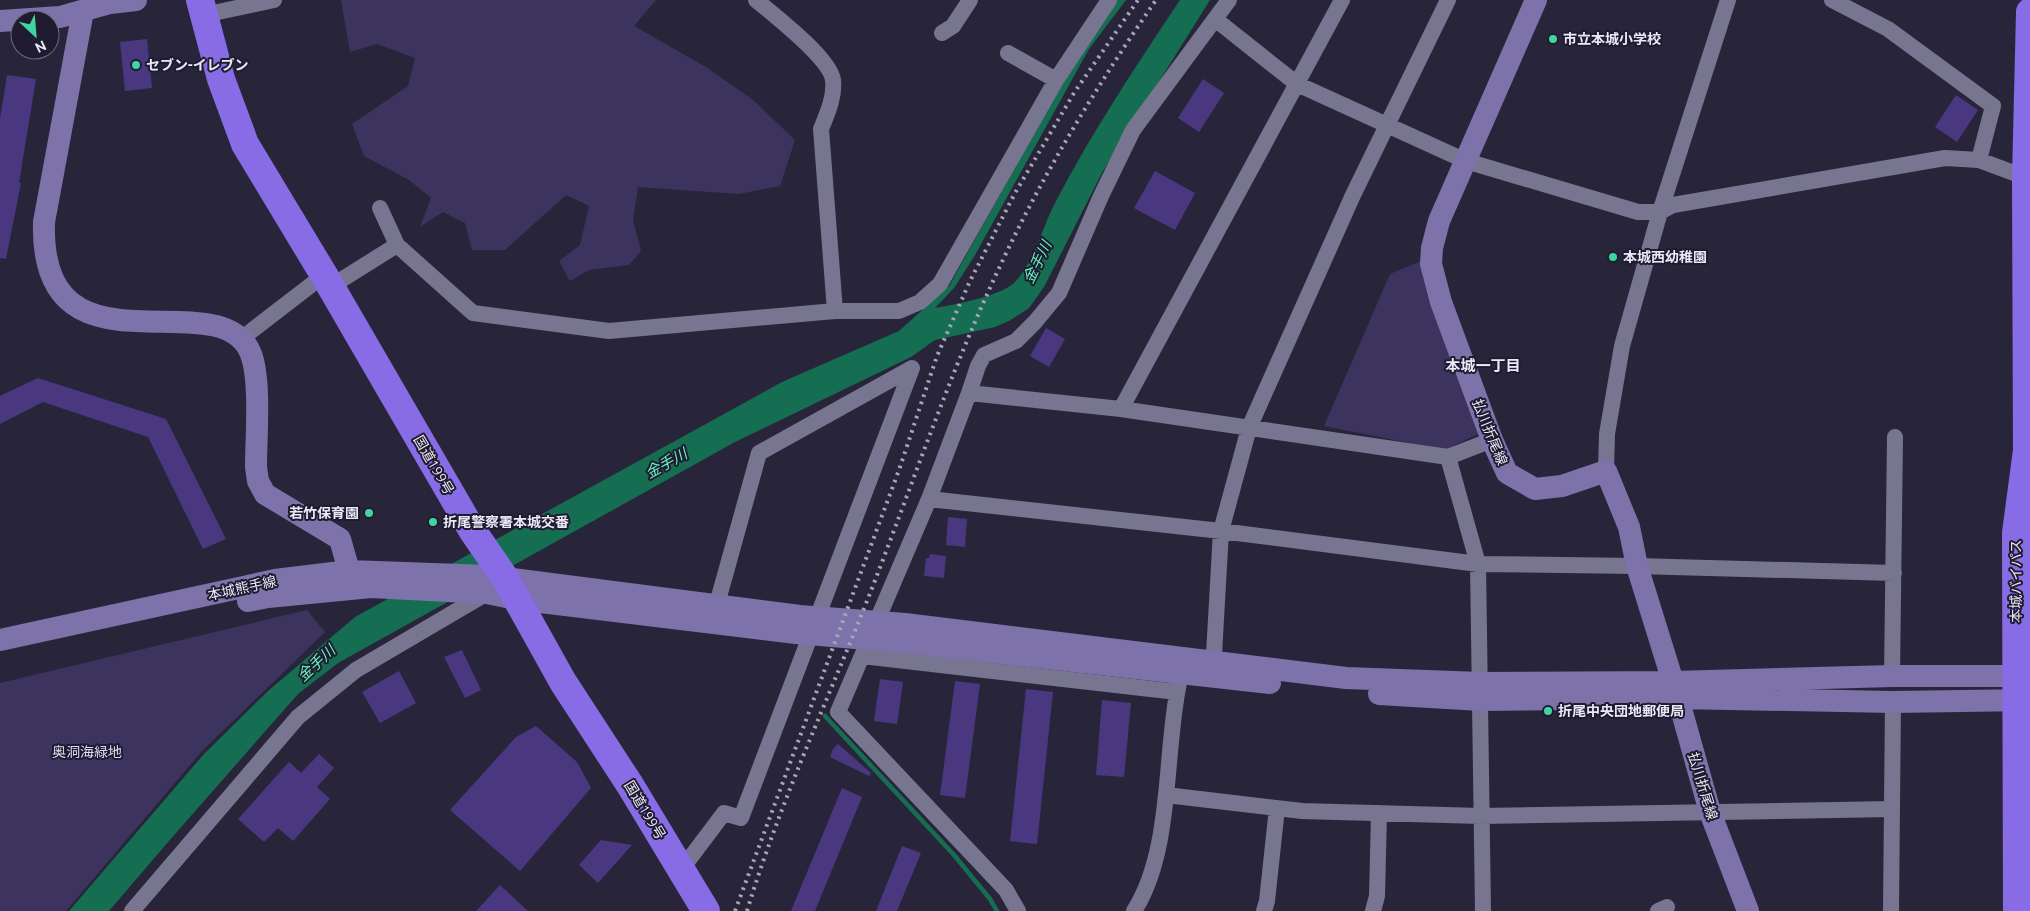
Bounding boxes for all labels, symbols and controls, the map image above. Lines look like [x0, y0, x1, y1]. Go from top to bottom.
north arrow [10, 10, 60, 60]
place label: 市立本城小学校 [1563, 31, 1661, 47]
marker: 市立本城小学校 [1547, 33, 1559, 45]
text: N [32, 37, 49, 56]
place label: セブン-イレブン [146, 57, 249, 73]
marker: セブン-イレブン [130, 59, 142, 71]
water label: 金手川 [1019, 236, 1055, 286]
place label: 本城西幼稚園 [1623, 249, 1707, 265]
marker: 本城西幼稚園 [1607, 251, 1619, 263]
district label: 本城一丁目 [1445, 357, 1521, 374]
street label: 払川折尾線 [1469, 397, 1511, 467]
street label: 国道199号 [411, 433, 457, 497]
water label: 金手川 [642, 444, 692, 481]
place label: 若竹保育園 [289, 505, 359, 521]
marker: 若竹保育園 [363, 507, 375, 519]
place label: 折尾警察署本城交番 [443, 514, 569, 530]
marker: 折尾警察署本城交番 [427, 516, 439, 528]
street label: 本城バイパス [2008, 539, 2024, 623]
street label: 本城熊手線 [206, 573, 278, 603]
water label: 金手川 [294, 640, 340, 685]
place label: 折尾中央団地郵便局 [1558, 703, 1684, 719]
marker: 折尾中央団地郵便局 [1542, 705, 1554, 717]
park label: 奥洞海緑地 [52, 744, 122, 760]
street label: 払川折尾線 [1685, 750, 1721, 822]
street label: 国道199号 [621, 778, 669, 842]

